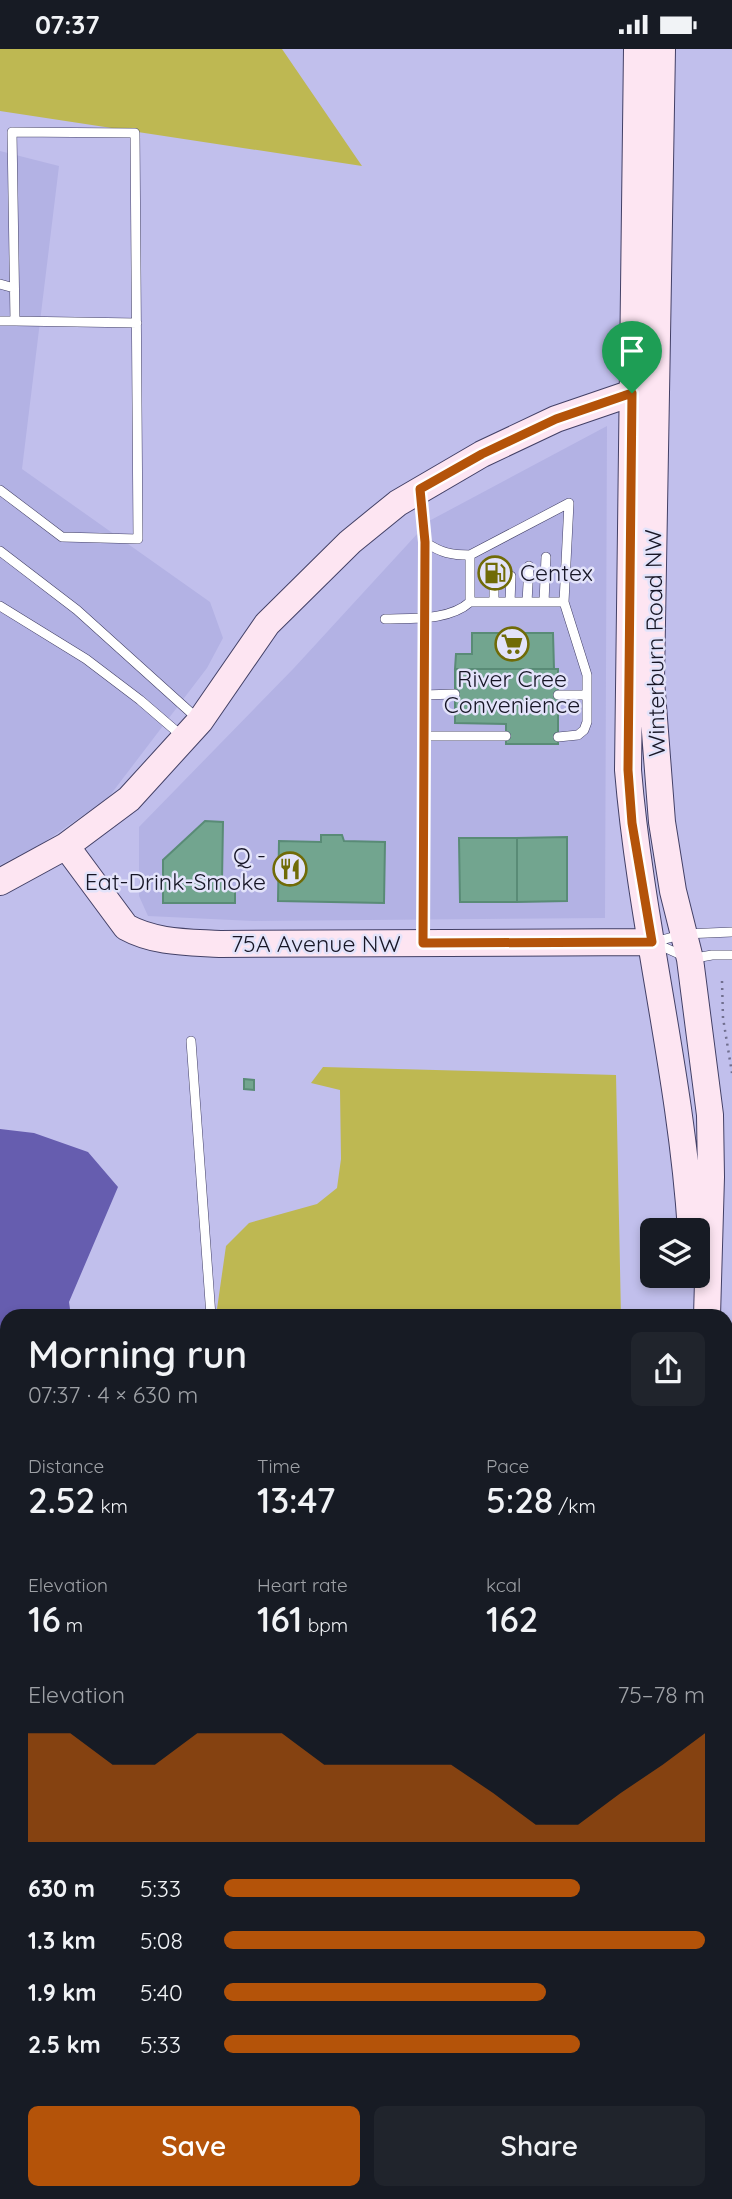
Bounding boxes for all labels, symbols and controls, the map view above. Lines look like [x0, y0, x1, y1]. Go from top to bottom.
text: 07:37 [35, 8, 100, 41]
pin [602, 321, 662, 393]
icon: arrive [613, 332, 651, 370]
street label: Winterburn Road NW [638, 529, 671, 757]
fuel station icon: Centex [476, 554, 514, 592]
place label: Centex [520, 558, 593, 587]
supermarket icon: River Cree Convenience [493, 625, 531, 663]
place label: River Cree Convenience [444, 664, 580, 719]
place label: Q - Eat-Drink-Smoke [85, 841, 266, 896]
restaurant icon: Q - Eat-Drink-Smoke [271, 850, 309, 888]
street label: 75A Avenue NW [231, 929, 401, 958]
map controls [640, 1218, 710, 1288]
button: layers [640, 1218, 710, 1288]
text: Morning run [28, 1330, 247, 1378]
button: share [631, 1332, 705, 1406]
text: 07:37 · 4 × 630 m [28, 1380, 198, 1409]
text: Distance [28, 1454, 104, 1478]
text: Time [257, 1454, 301, 1478]
text: Pace [486, 1454, 529, 1478]
text: 2.52 [28, 1478, 95, 1522]
text: 13:47 [257, 1478, 335, 1522]
text: 5:28 [486, 1478, 553, 1522]
text: km [95, 1494, 128, 1518]
text: /km [553, 1494, 596, 1518]
text: Elevation [28, 1573, 108, 1597]
text: Heart rate [257, 1573, 348, 1597]
text: kcal [486, 1573, 521, 1597]
text: 16 [28, 1597, 61, 1641]
text: 161 [257, 1597, 302, 1641]
text: 162 [486, 1597, 538, 1641]
text: m [61, 1613, 83, 1637]
text: bpm [302, 1613, 348, 1637]
text: Elevation [28, 1680, 125, 1709]
text: 75–78 m [617, 1680, 705, 1709]
text: 630 m [28, 1874, 95, 1903]
text: 5:33 [140, 1874, 181, 1903]
text: 1.3 km [28, 1926, 96, 1955]
text: 5:08 [140, 1926, 183, 1955]
text: 1.9 km [28, 1978, 96, 2007]
text: 5:40 [140, 1978, 183, 2007]
text: 2.5 km [28, 2030, 101, 2059]
text: 5:33 [140, 2030, 181, 2059]
button: Save [28, 2106, 360, 2186]
button: Share [374, 2106, 705, 2186]

